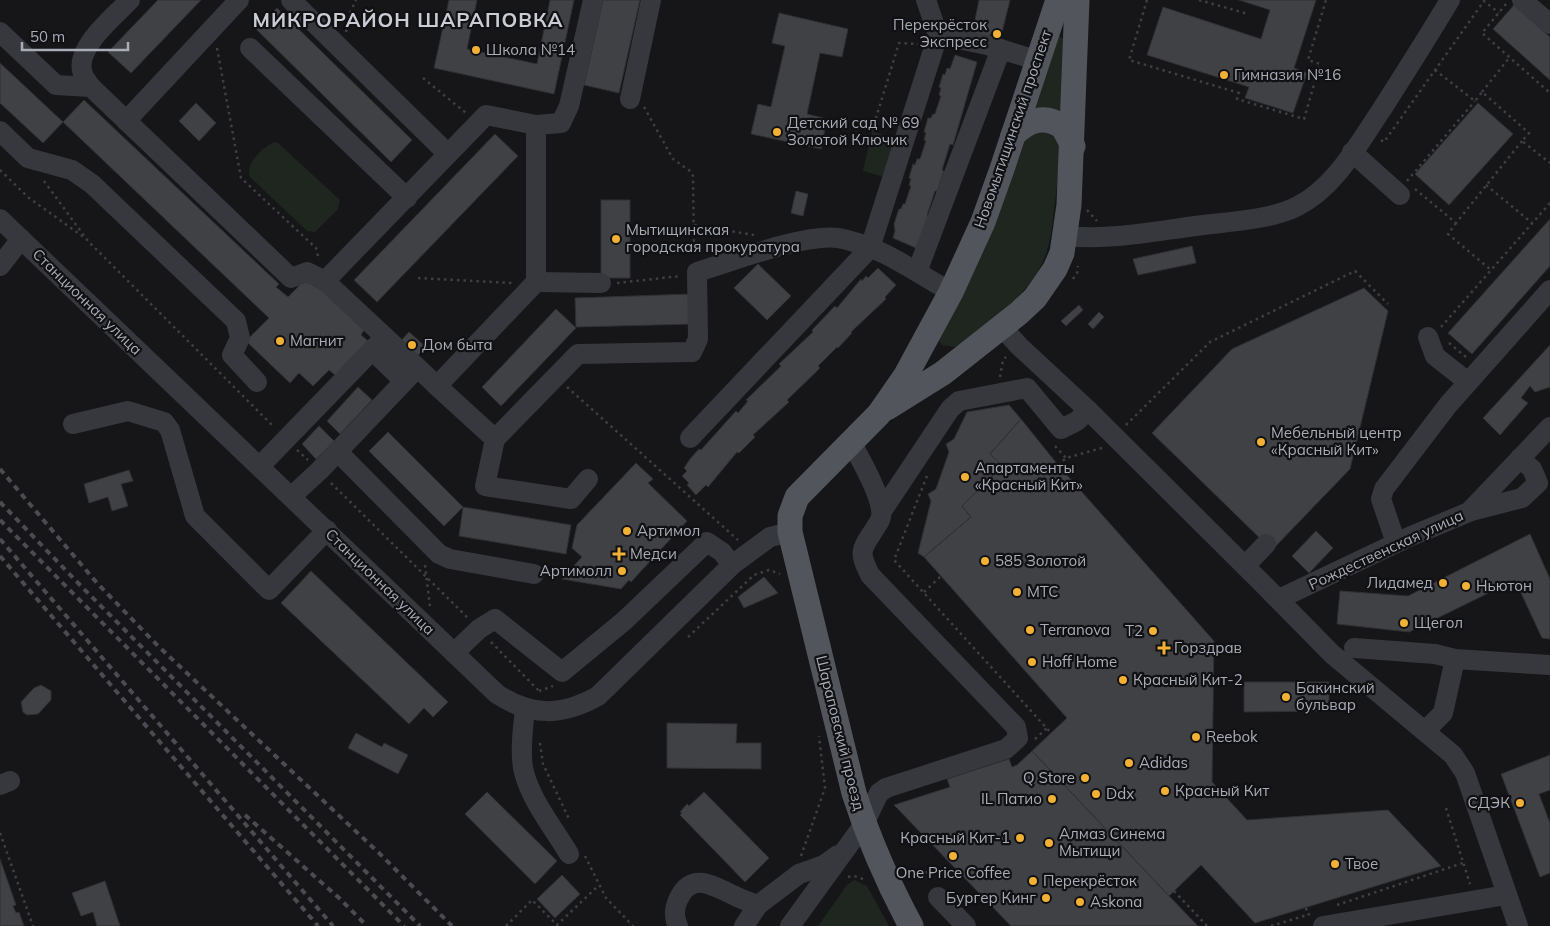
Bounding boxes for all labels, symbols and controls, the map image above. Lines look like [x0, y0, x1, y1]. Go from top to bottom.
district label: МИКРОРАЙОН ШАРАПОВКА [252, 7, 564, 32]
place label: Перекрёсток Экспресс [893, 15, 988, 51]
scale bar [22, 20, 129, 52]
text: 50 m [30, 27, 65, 46]
street label: Новомытищинский проспект [970, 27, 1056, 231]
marker: Перекрёсток Экспресс [991, 28, 1003, 40]
place label: Школа №14 [486, 40, 575, 59]
marker: Школа №14 [470, 44, 482, 56]
place label: Гимназия №16 [1234, 65, 1341, 84]
marker: Гимназия №16 [1218, 69, 1230, 81]
place label: Детский сад № 69 Золотой Ключик [787, 113, 920, 149]
marker: Детский сад № 69 Золотой Ключик [771, 126, 783, 138]
place label: Мытищинская городская прокуратура [626, 220, 800, 256]
marker: Мытищинская городская прокуратура [610, 233, 622, 245]
street label: Станционная улица [29, 244, 146, 359]
place label: Магнит [290, 331, 344, 350]
marker: Магнит [274, 335, 286, 347]
place label: Дом быта [422, 335, 493, 354]
marker: Дом быта [406, 339, 418, 351]
place label: Мебельный центр «Красный Кит» [1271, 423, 1402, 459]
marker: Мебельный центр «Красный Кит» [1255, 436, 1267, 448]
place label: Апартаменты «Красный Кит» [975, 458, 1083, 494]
marker: Апартаменты «Красный Кит» [959, 471, 971, 483]
street label: Рождественская улица [1305, 505, 1466, 594]
place label: Артимол [637, 521, 700, 540]
street label: Станционная улица [322, 524, 439, 639]
marker: Артимол [621, 525, 633, 537]
place label: Медси [630, 544, 677, 563]
marker: Медси [612, 547, 626, 561]
place label: 585 Золотой [995, 551, 1086, 570]
marker: 585 Золотой [979, 555, 991, 567]
place label: Артимолл [540, 561, 612, 580]
marker: Артимолл [616, 565, 628, 577]
place label: Лидамед [1367, 573, 1433, 592]
place label: Ньютон [1476, 576, 1532, 595]
marker: Лидамед [1437, 577, 1449, 589]
marker: Ньютон [1460, 580, 1472, 592]
place label: МТС [1027, 582, 1059, 601]
marker: МТС [1011, 586, 1023, 598]
place label: Щегол [1414, 613, 1463, 632]
marker: Щегол [1398, 617, 1410, 629]
place label: Terranova [1040, 620, 1110, 639]
place label: T2 [1125, 621, 1143, 640]
marker: Terranova [1024, 624, 1036, 636]
marker: T2 [1147, 625, 1159, 637]
place label: Горздрав [1174, 638, 1242, 657]
marker: Горздрав [1158, 642, 1170, 654]
place label: Hoff Home [1042, 652, 1117, 671]
street label: Шараповский проезд [812, 653, 869, 812]
marker: Hoff Home [1026, 656, 1038, 668]
place label: Красный Кит-2 [1133, 670, 1243, 689]
marker: Красный Кит-2 [1117, 674, 1129, 686]
place label: Бакинский бульвар [1296, 678, 1375, 714]
marker: Бакинский бульвар [1280, 691, 1292, 703]
place label: Reebok [1206, 727, 1258, 746]
marker: Reebok [1190, 731, 1202, 743]
place label: Adidas [1139, 753, 1188, 772]
marker: Adidas [1123, 757, 1135, 769]
place label: Q Store [1023, 768, 1075, 787]
marker: Q Store [1079, 772, 1091, 784]
place label: Красный Кит [1175, 781, 1269, 800]
place label: Ddx [1106, 784, 1134, 803]
marker: Красный Кит [1159, 785, 1171, 797]
marker: Ddx [1090, 788, 1102, 800]
place label: IL Патио [981, 789, 1042, 808]
marker: IL Патио [1046, 793, 1058, 805]
place label: СДЭК [1468, 793, 1510, 812]
marker: СДЭК [1514, 797, 1526, 809]
place label: Алмаз Синема Мытищи [1059, 824, 1165, 860]
place label: Красный Кит-1 [900, 828, 1010, 847]
marker: Красный Кит-1 [1014, 832, 1026, 844]
marker: Алмаз Синема Мытищи [1043, 837, 1055, 849]
marker: One Price Coffee [947, 850, 959, 862]
place label: Твое [1345, 854, 1378, 873]
marker: Твое [1329, 858, 1341, 870]
place label: One Price Coffee [896, 863, 1010, 882]
place label: Перекрёсток [1043, 871, 1138, 890]
marker: Перекрёсток [1027, 875, 1039, 887]
place label: Бургер Кинг [946, 888, 1036, 907]
marker: Бургер Кинг [1040, 892, 1052, 904]
place label: Askona [1090, 892, 1142, 911]
marker: Askona [1074, 896, 1086, 908]

